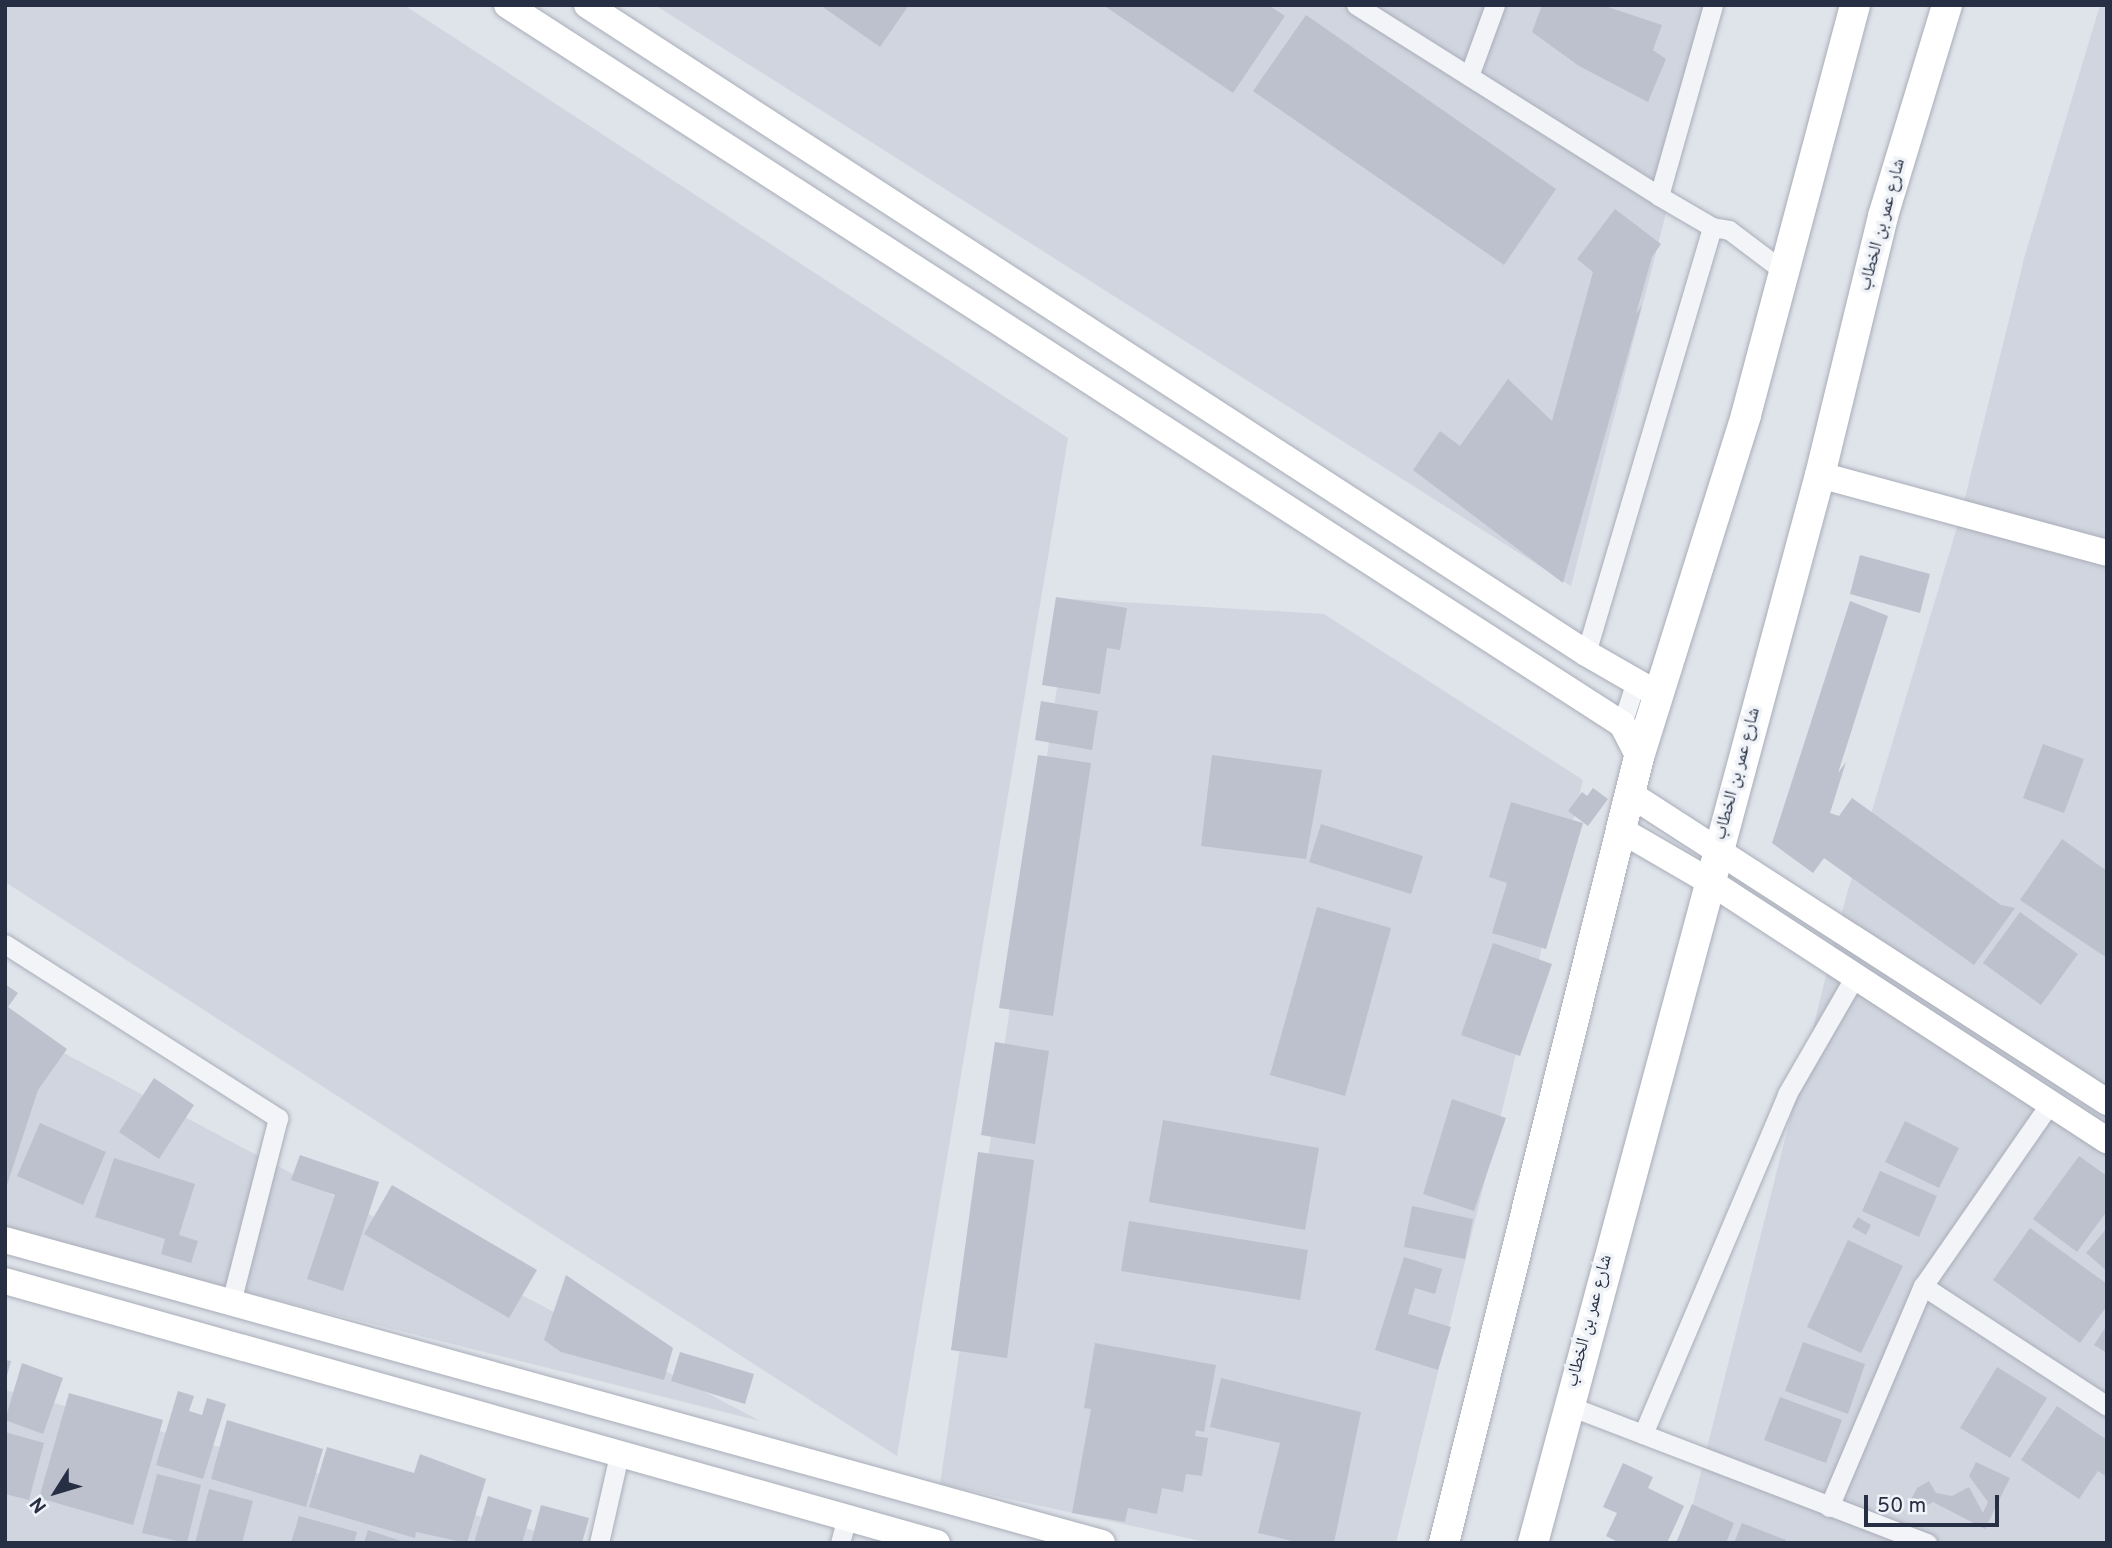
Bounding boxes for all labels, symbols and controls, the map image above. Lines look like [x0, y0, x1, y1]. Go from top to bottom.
street label: شارع عمر بن الخطاب [1855, 157, 1911, 293]
street label: شارع عمر بن الخطاب [1710, 706, 1766, 842]
street label: شارع عمر بن الخطاب [1562, 1253, 1618, 1389]
north arrow [21, 1457, 91, 1527]
scale bar [1867, 1482, 2002, 1526]
text: N [26, 1492, 53, 1517]
text: 50 m [1877, 1493, 1926, 1520]

